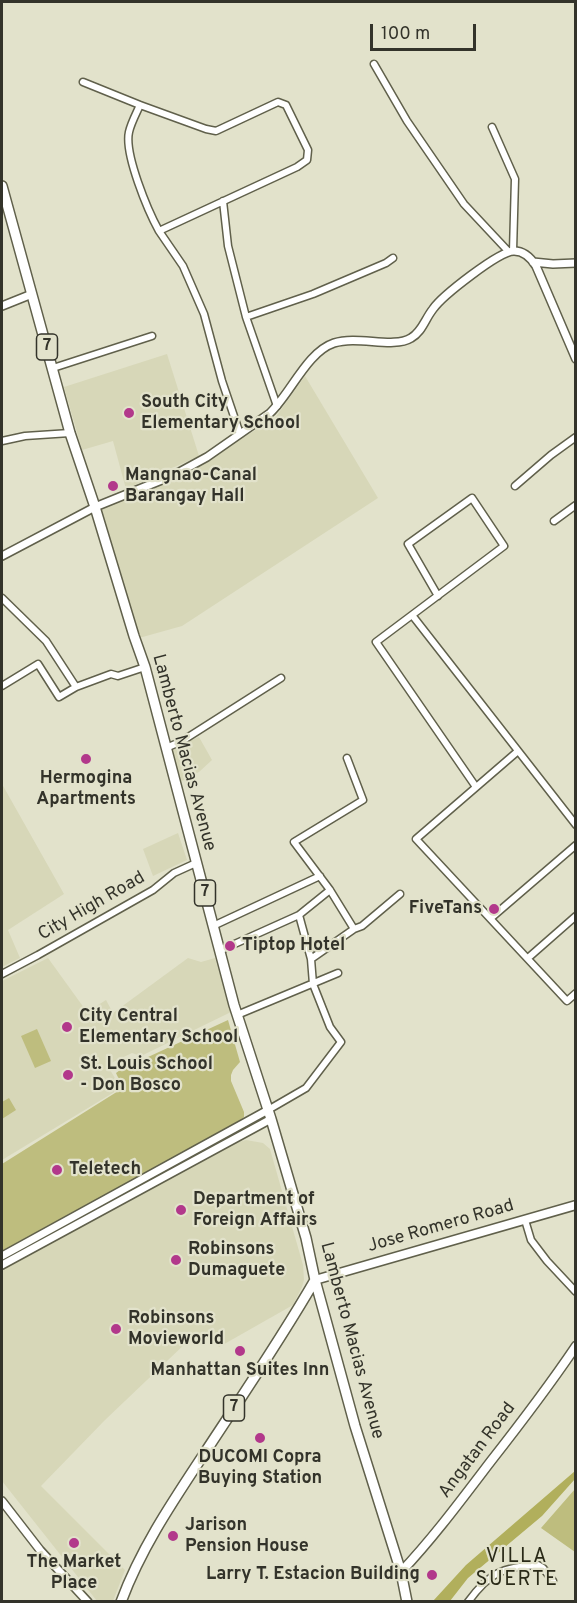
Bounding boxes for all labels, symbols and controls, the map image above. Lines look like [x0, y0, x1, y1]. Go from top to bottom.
scale bar [373, 12, 480, 50]
text: 100 m [381, 23, 430, 46]
road number: 7 [36, 334, 57, 360]
place label: South City Elementary School [141, 392, 300, 434]
marker: South City Elementary School [122, 406, 136, 420]
place label: Mangnao-Canal Barangay Hall [125, 465, 257, 508]
marker: Mangnao-Canal Barangay Hall [106, 479, 120, 493]
street label: Lamberto Macias Avenue [146, 652, 220, 854]
marker: Hermogina Apartments [79, 752, 93, 766]
place label: Hermogina Apartments [36, 768, 136, 810]
street label: City High Road [35, 868, 149, 946]
road number: 7 [194, 880, 216, 906]
place label: FiveTans [409, 898, 482, 920]
marker: FiveTans [487, 902, 501, 916]
place label: Tiptop Hotel [242, 935, 345, 957]
marker: Tiptop Hotel [223, 939, 237, 953]
place label: City Central Elementary School [79, 1006, 238, 1048]
marker: City Central Elementary School [60, 1020, 74, 1034]
place label: St. Louis School - Don Bosco [80, 1054, 213, 1096]
marker: St. Louis School - Don Bosco [61, 1068, 75, 1082]
place label: Teletech [69, 1159, 141, 1181]
marker: Teletech [50, 1163, 64, 1177]
place label: Department of Foreign Affairs [193, 1189, 317, 1232]
street label: Jose Romero Road [365, 1196, 517, 1258]
marker: Department of Foreign Affairs [174, 1203, 188, 1217]
place label: Robinsons Dumaguete [188, 1239, 285, 1282]
street label: Lamberto Macias Avenue [314, 1240, 388, 1442]
marker: Robinsons Dumaguete [169, 1253, 183, 1267]
place label: Robinsons Movieworld [128, 1308, 224, 1350]
marker: Robinsons Movieworld [109, 1322, 123, 1336]
marker: Manhattan Suites Inn [233, 1344, 247, 1358]
place label: Manhattan Suites Inn [151, 1360, 329, 1382]
road number: 7 [224, 1395, 244, 1421]
street label: Angatan Road [435, 1399, 521, 1503]
marker: DUCOMI Copra Buying Station [253, 1431, 267, 1445]
place label: DUCOMI Copra Buying Station [198, 1447, 322, 1490]
place label: Jarison Pension House [185, 1515, 309, 1558]
marker: Jarison Pension House [166, 1529, 180, 1543]
marker: The Market Place [67, 1536, 81, 1550]
district label: VILLA SUERTE [475, 1546, 559, 1593]
place label: The Market Place [27, 1552, 121, 1594]
place label: Larry T. Estacion Building [206, 1564, 420, 1586]
marker: Larry T. Estacion Building [425, 1568, 439, 1582]

